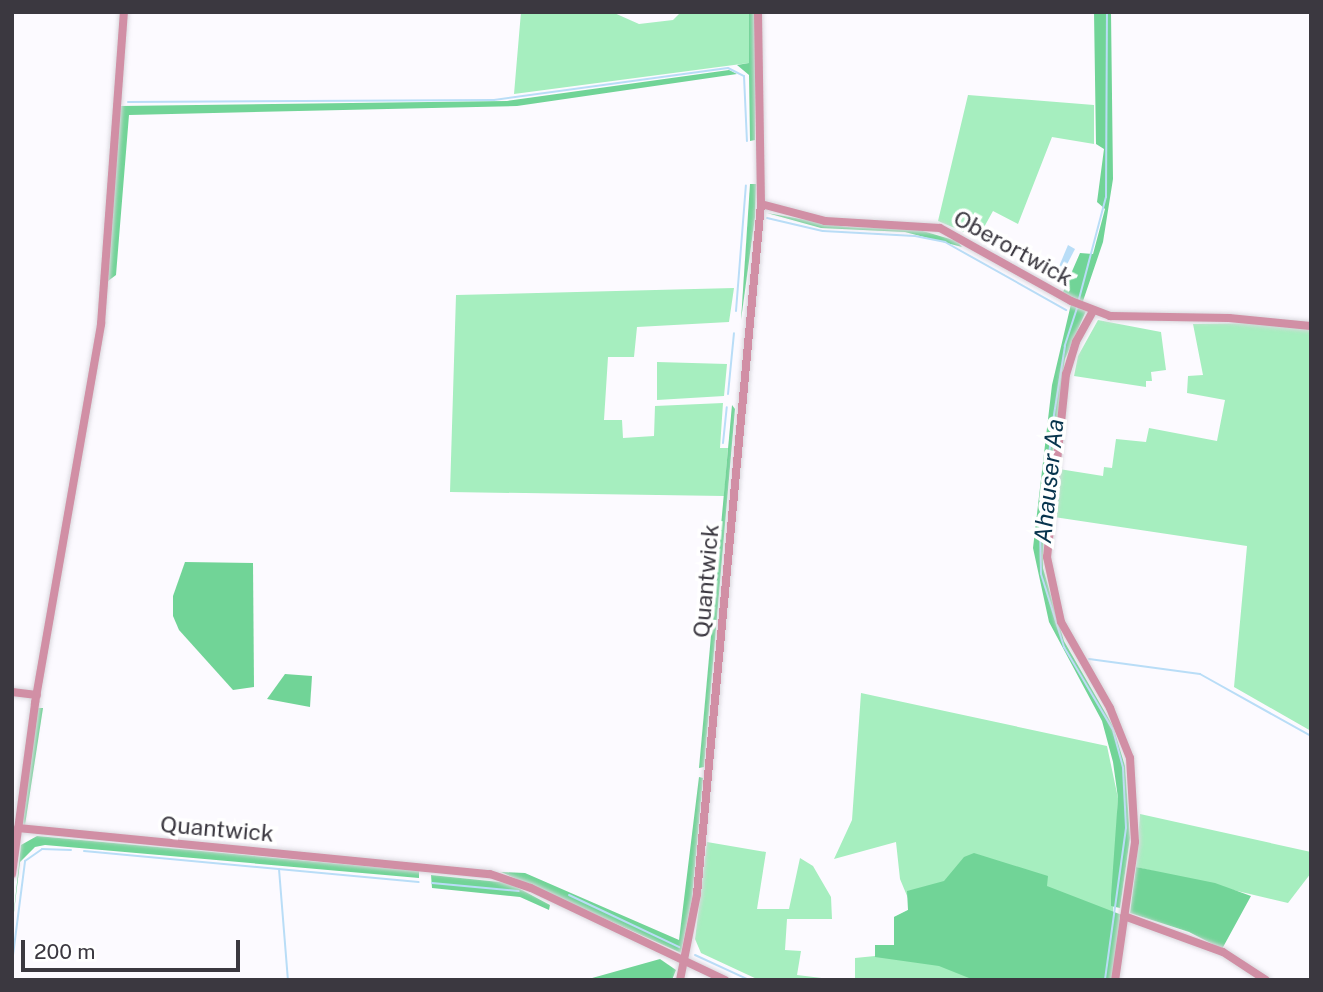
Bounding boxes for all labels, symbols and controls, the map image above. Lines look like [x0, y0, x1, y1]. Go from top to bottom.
street label: Oberortwick [949, 204, 1077, 292]
water label: Ahauser Aa [1028, 417, 1070, 545]
street label: Quantwick [687, 523, 725, 639]
street label: Quantwick [159, 810, 275, 848]
scale bar [24, 926, 243, 970]
text: 200 m [34, 939, 95, 964]

